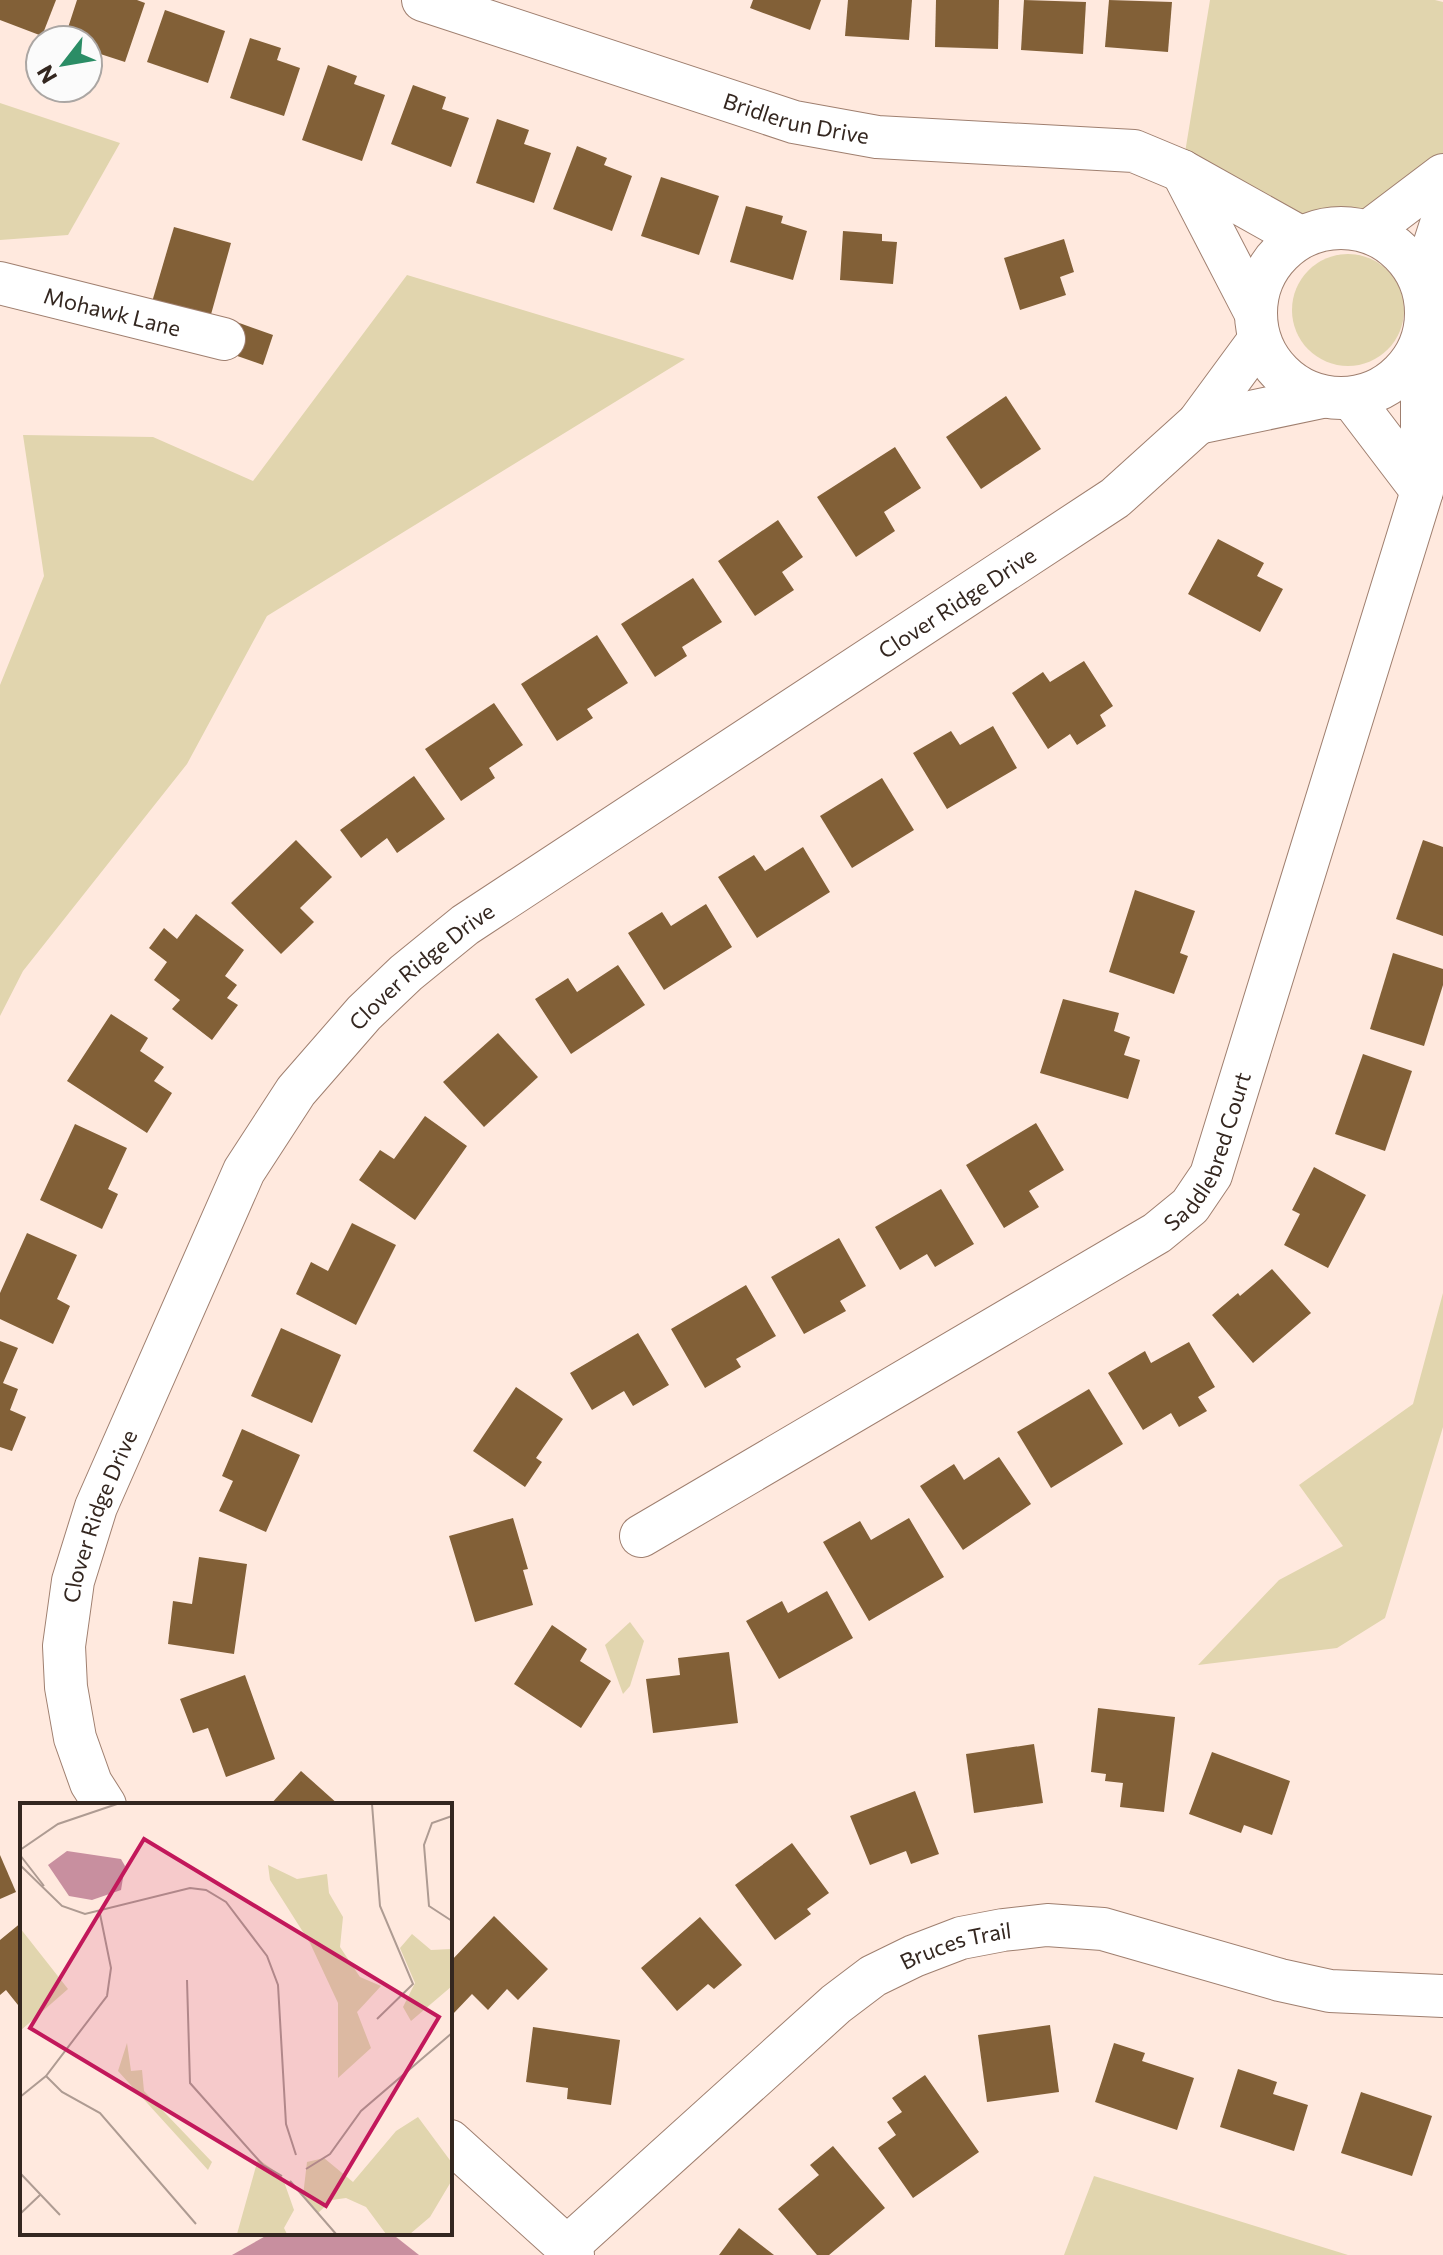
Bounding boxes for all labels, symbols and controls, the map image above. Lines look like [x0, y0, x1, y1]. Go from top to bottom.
north arrow [24, 24, 104, 104]
text: N [31, 61, 62, 89]
street label: Bridlerun Drive [720, 86, 871, 149]
street label: Mohawk Lane [41, 281, 184, 341]
street label: Clover Ridge Drive [873, 541, 1040, 664]
street label: Clover Ridge Drive [342, 896, 499, 1035]
street label: Saddlebred Court [1158, 1069, 1256, 1236]
street label: Clover Ridge Drive [57, 1425, 142, 1604]
inset map [20, 1803, 452, 2235]
street label: Bruces Trail [895, 1916, 1013, 1974]

